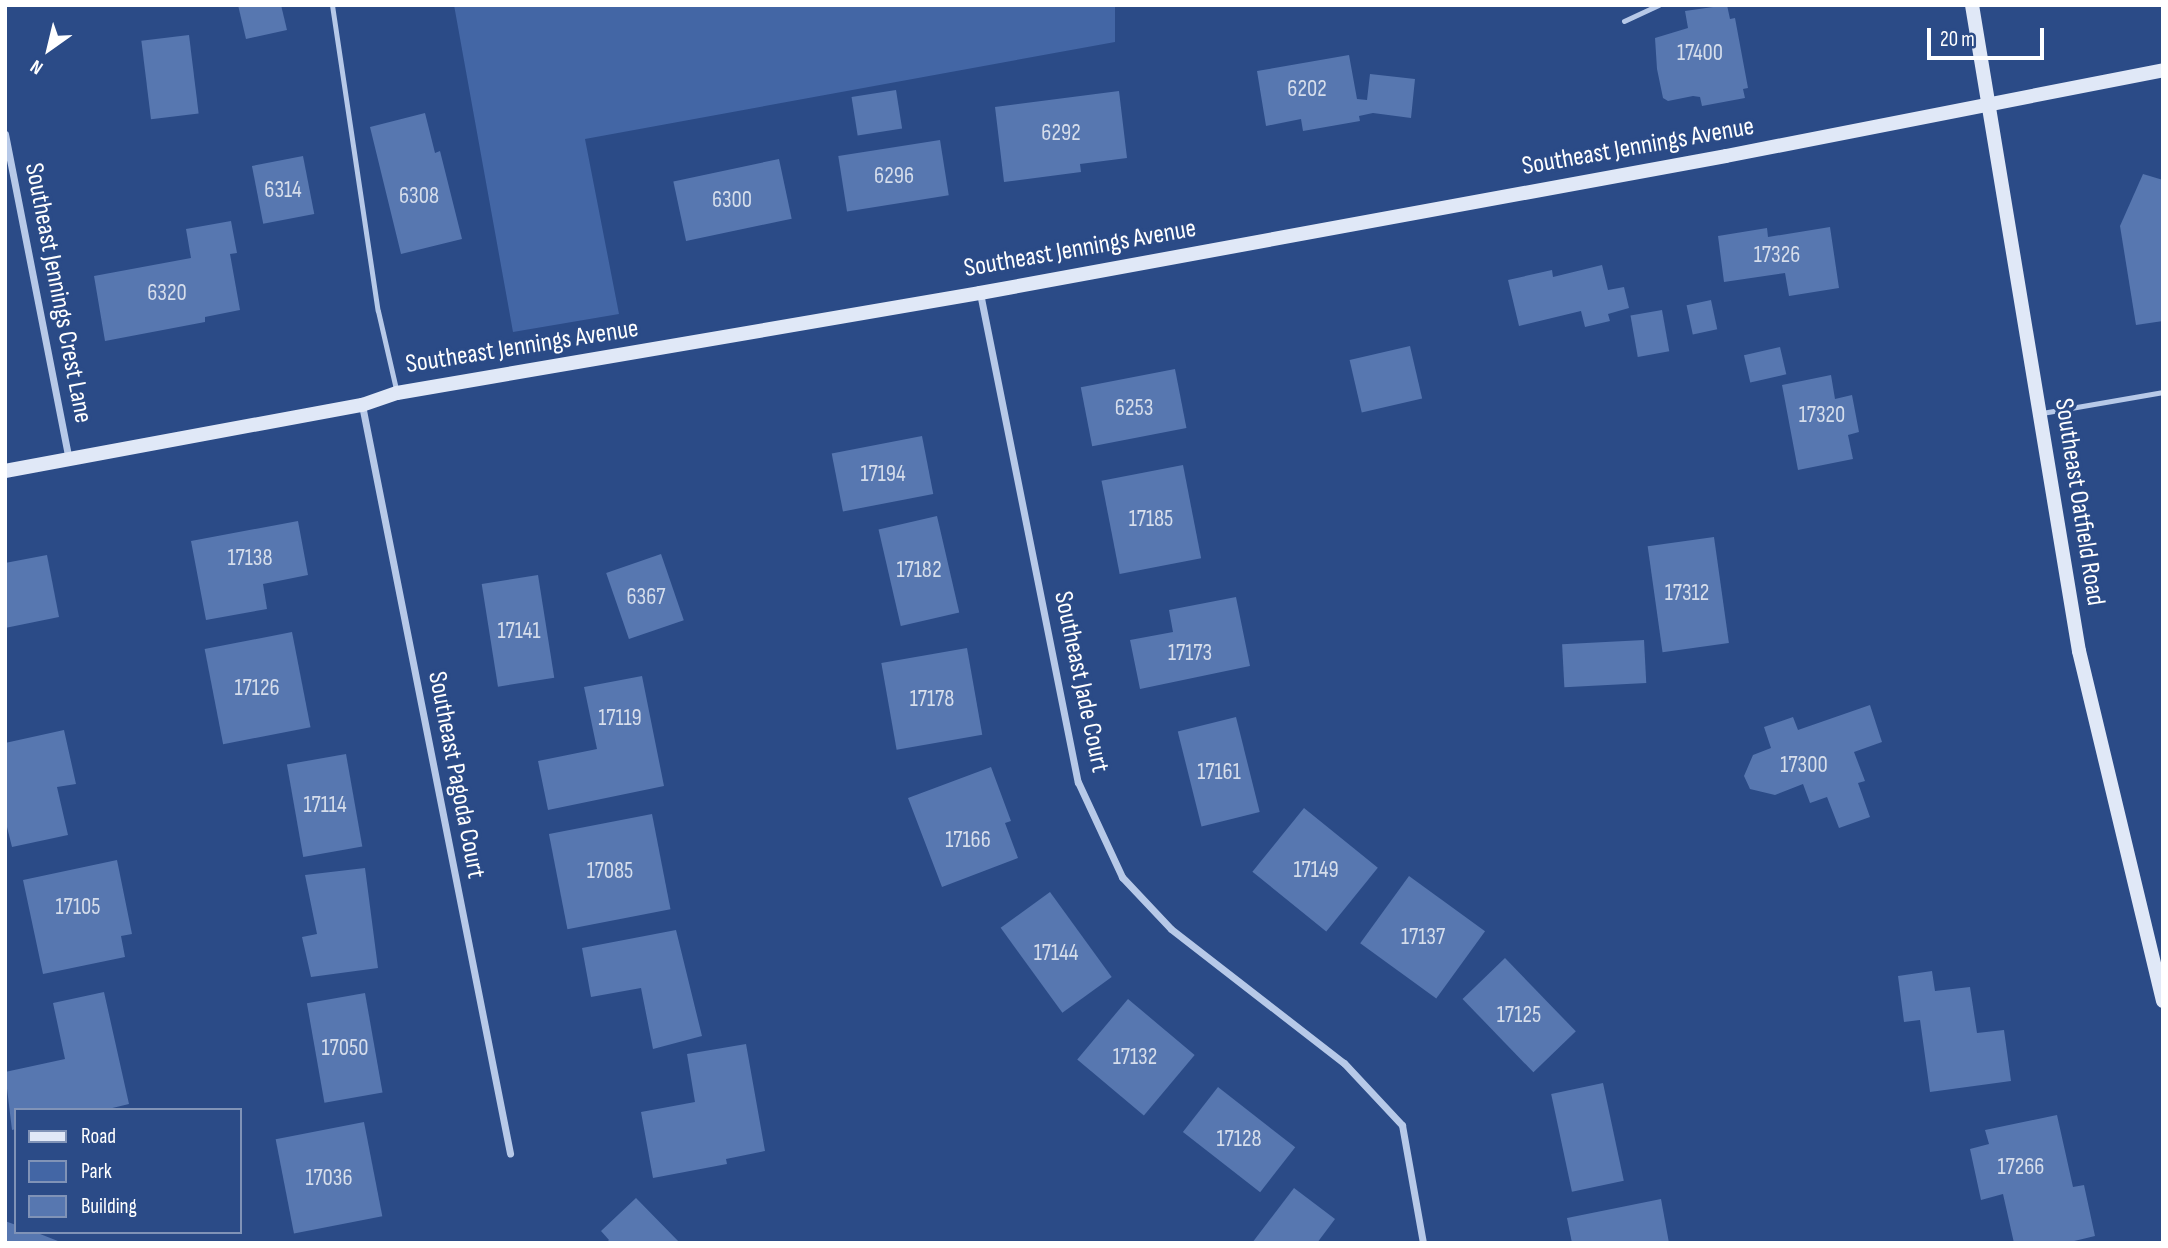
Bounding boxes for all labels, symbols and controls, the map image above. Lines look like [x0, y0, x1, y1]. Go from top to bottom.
north arrow [14, 14, 84, 84]
scale bar [1930, 14, 2047, 58]
text: 20 m [1940, 27, 1975, 52]
house number: 17400 [1677, 39, 1723, 67]
text: N [26, 54, 48, 79]
house number: 6202 [1287, 75, 1327, 103]
street label: Southeast Jennings Avenue [1520, 111, 1756, 183]
house number: 6292 [1041, 119, 1081, 147]
street label: Southeast Jennings Crest Lane [17, 160, 99, 426]
house number: 6296 [874, 162, 914, 190]
house number: 6314 [264, 176, 302, 204]
house number: 6308 [399, 182, 439, 210]
house number: 6300 [712, 186, 752, 214]
street label: Southeast Jennings Avenue [962, 213, 1198, 285]
house number: 17326 [1754, 241, 1800, 269]
house number: 6320 [147, 279, 187, 307]
street label: Southeast Jennings Avenue [403, 313, 641, 381]
house number: 6253 [1115, 394, 1153, 422]
street label: Southeast Oatfield Road [2047, 396, 2111, 608]
house number: 17320 [1799, 401, 1845, 429]
house number: 17194 [860, 460, 906, 488]
house number: 17185 [1129, 505, 1173, 533]
house number: 17138 [227, 544, 273, 572]
house number: 17182 [896, 556, 942, 584]
house number: 17312 [1665, 579, 1709, 607]
house number: 6367 [627, 583, 665, 611]
street label: Southeast Jade Court [1047, 589, 1115, 775]
house number: 17141 [497, 617, 541, 645]
house number: 17173 [1168, 639, 1212, 667]
street label: Southeast Pagoda Court [421, 669, 491, 881]
house number: 17126 [234, 674, 280, 702]
house number: 17178 [910, 685, 954, 713]
house number: 17119 [598, 704, 642, 732]
house number: 17300 [1780, 751, 1828, 779]
house number: 17161 [1197, 758, 1241, 786]
house number: 17114 [303, 791, 347, 819]
house number: 17166 [945, 826, 991, 854]
house number: 17149 [1293, 856, 1339, 884]
house number: 17085 [587, 857, 633, 885]
house number: 17105 [56, 893, 100, 921]
house number: 17137 [1401, 923, 1445, 951]
house number: 17144 [1034, 939, 1078, 967]
house number: 17125 [1497, 1001, 1541, 1029]
house number: 17050 [322, 1034, 368, 1062]
house number: 17132 [1113, 1043, 1157, 1071]
legend [14, 1108, 242, 1234]
text: Road [81, 1124, 116, 1149]
house number: 17128 [1216, 1125, 1262, 1153]
house number: 17266 [1998, 1153, 2044, 1181]
text: Park [81, 1159, 112, 1184]
house number: 17036 [305, 1164, 353, 1192]
text: Building [81, 1194, 137, 1219]

